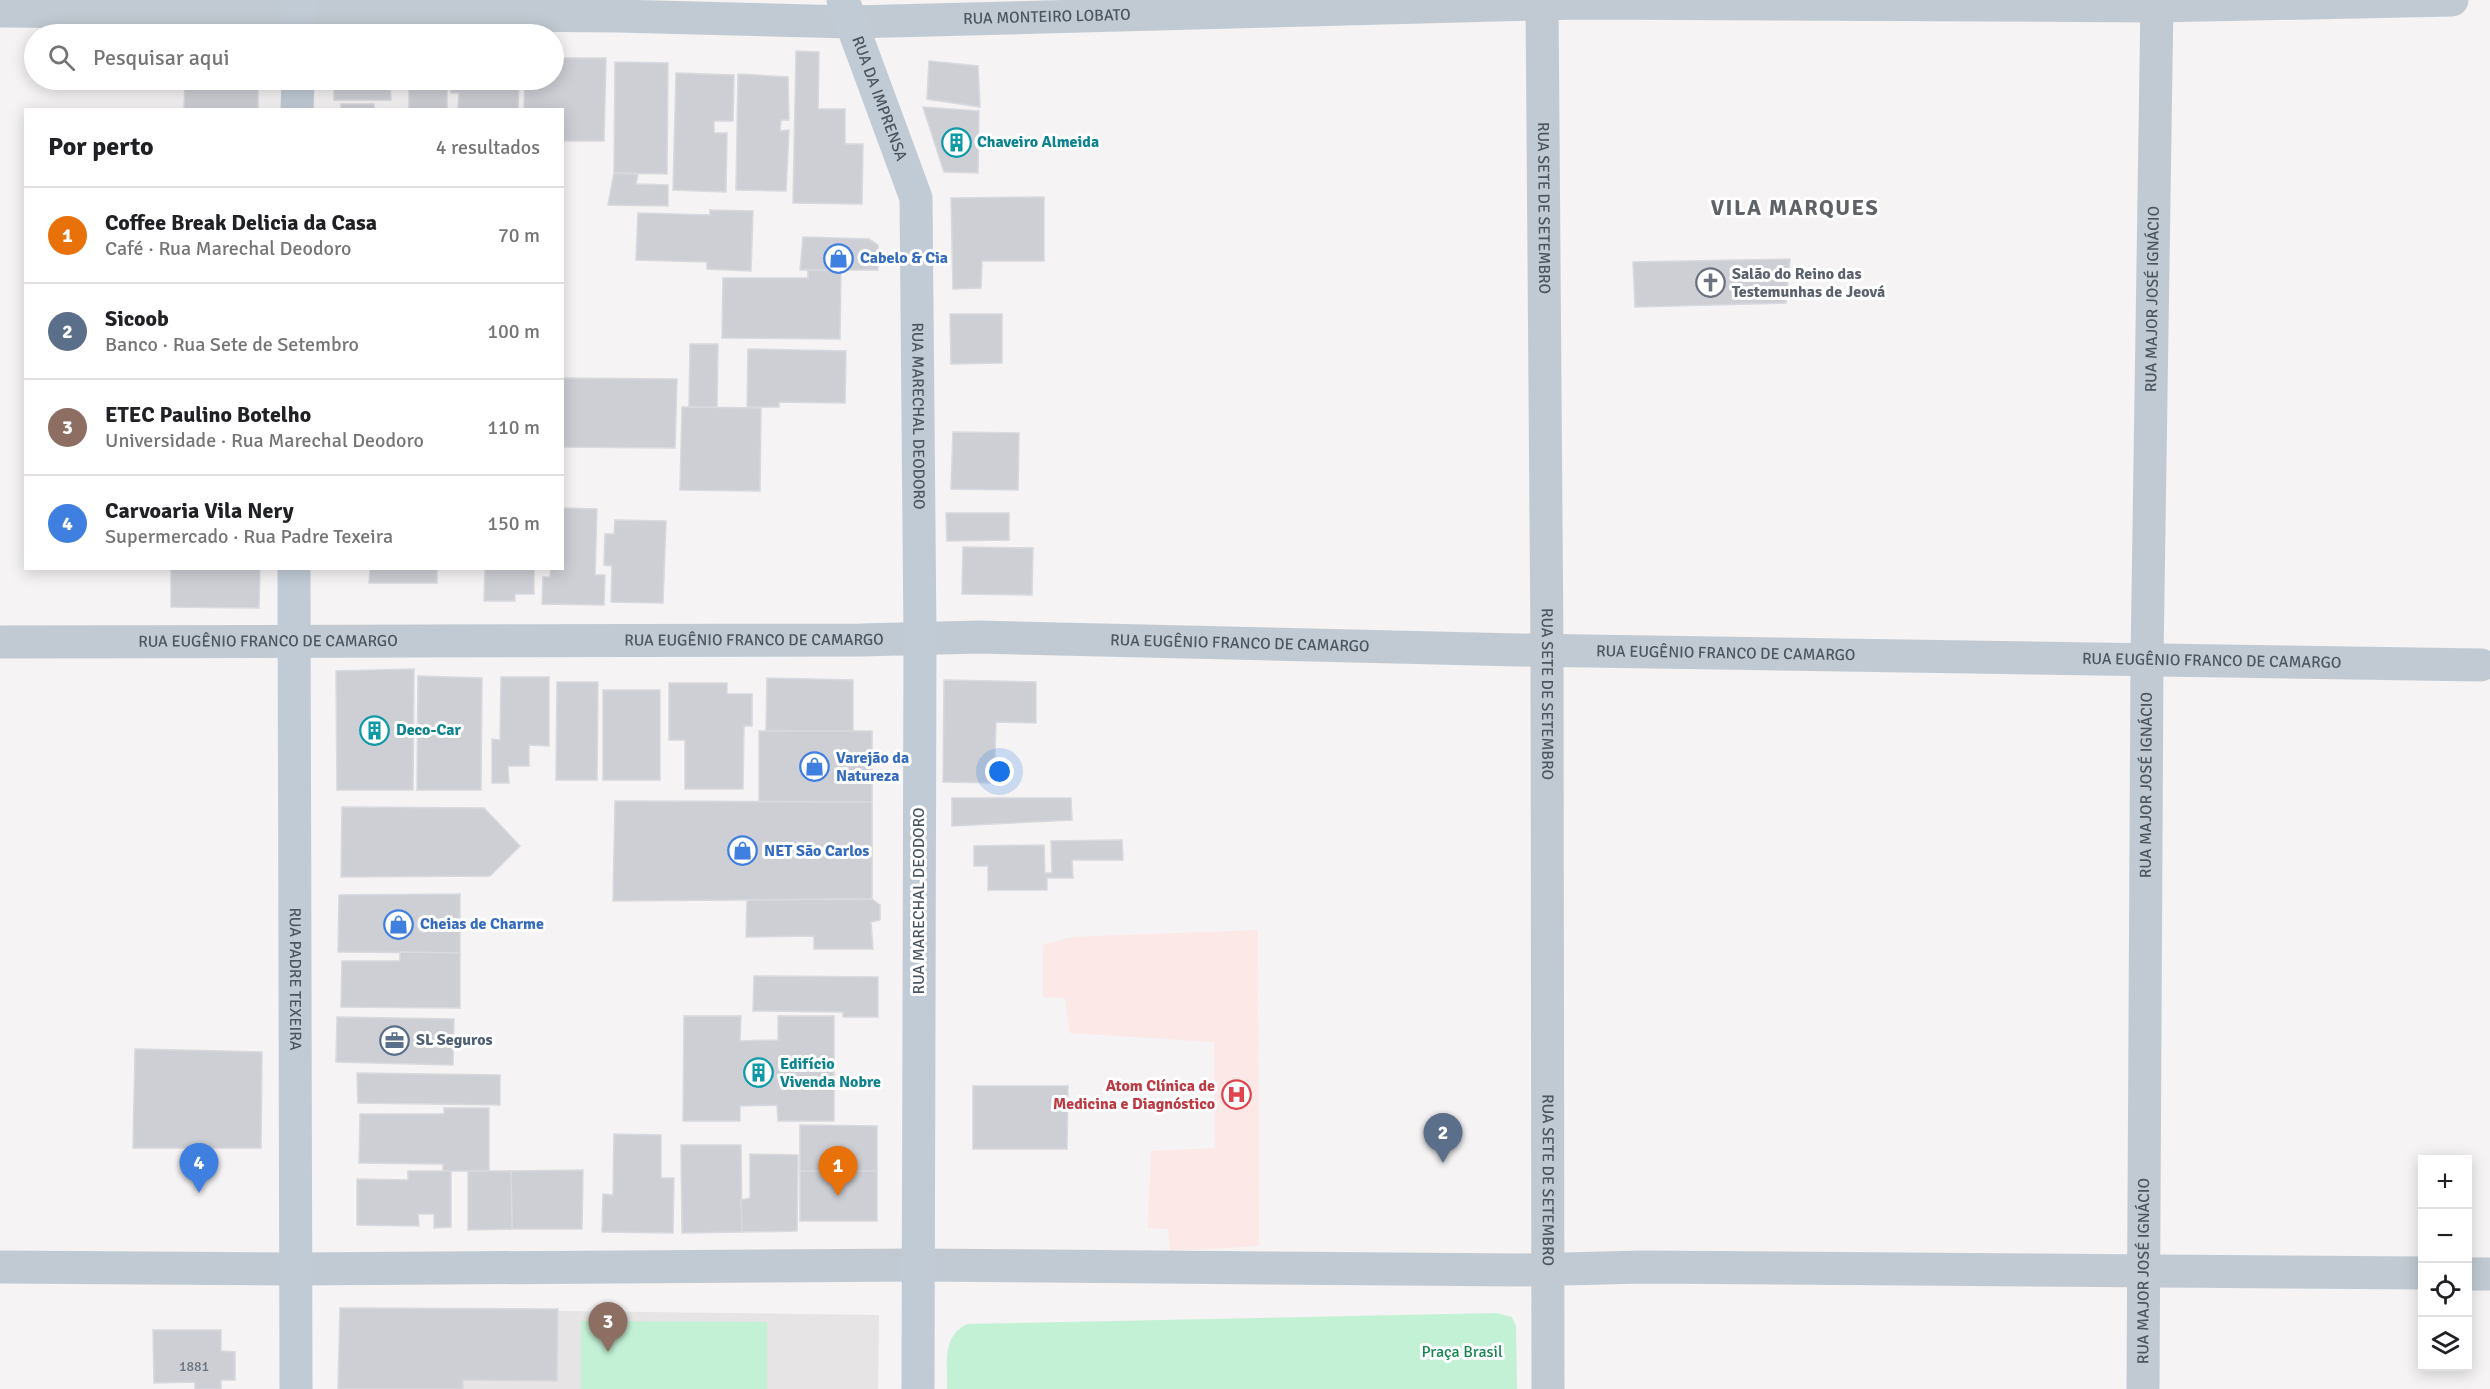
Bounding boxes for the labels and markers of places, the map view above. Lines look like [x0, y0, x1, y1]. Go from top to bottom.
building icon: Chaveiro Almeida [940, 126, 972, 158]
place label: Chaveiro Almeida [977, 132, 1099, 152]
shop icon: Cabelo & Cia [823, 242, 855, 274]
place label: Cabelo & Cia [860, 248, 948, 268]
place label: Salão do Reino das Testemunhas de Jeová [1732, 264, 1885, 302]
church icon: Salão do Reino das Testemunhas de Jeová [1695, 267, 1727, 299]
building icon: Deco-Car [359, 714, 391, 746]
place label: Deco-Car [396, 720, 461, 740]
place label: Varejão da Natureza [836, 748, 909, 786]
shop icon: Varejão da Natureza [799, 751, 831, 783]
shop icon: NET São Carlos [727, 835, 759, 867]
place label: NET São Carlos [764, 841, 869, 861]
shop icon: Cheias de Charme [383, 908, 415, 940]
place label: Cheias de Charme [420, 914, 544, 934]
office icon: SL Seguros [379, 1024, 411, 1056]
place label: SL Seguros [416, 1030, 493, 1050]
place label: Edifício Vivenda Nobre [780, 1054, 881, 1092]
building icon: Edifício Vivenda Nobre [743, 1057, 775, 1089]
place label: Atom Clínica de Medicina e Diagnóstico [1053, 1076, 1215, 1114]
hospital icon: Atom Clínica de Medicina e Diagnóstico [1220, 1079, 1252, 1111]
pin: 2 [1424, 1114, 1462, 1163]
pin: 4 [180, 1144, 218, 1193]
pin: 1 [818, 1146, 858, 1196]
pin: 3 [588, 1302, 628, 1352]

